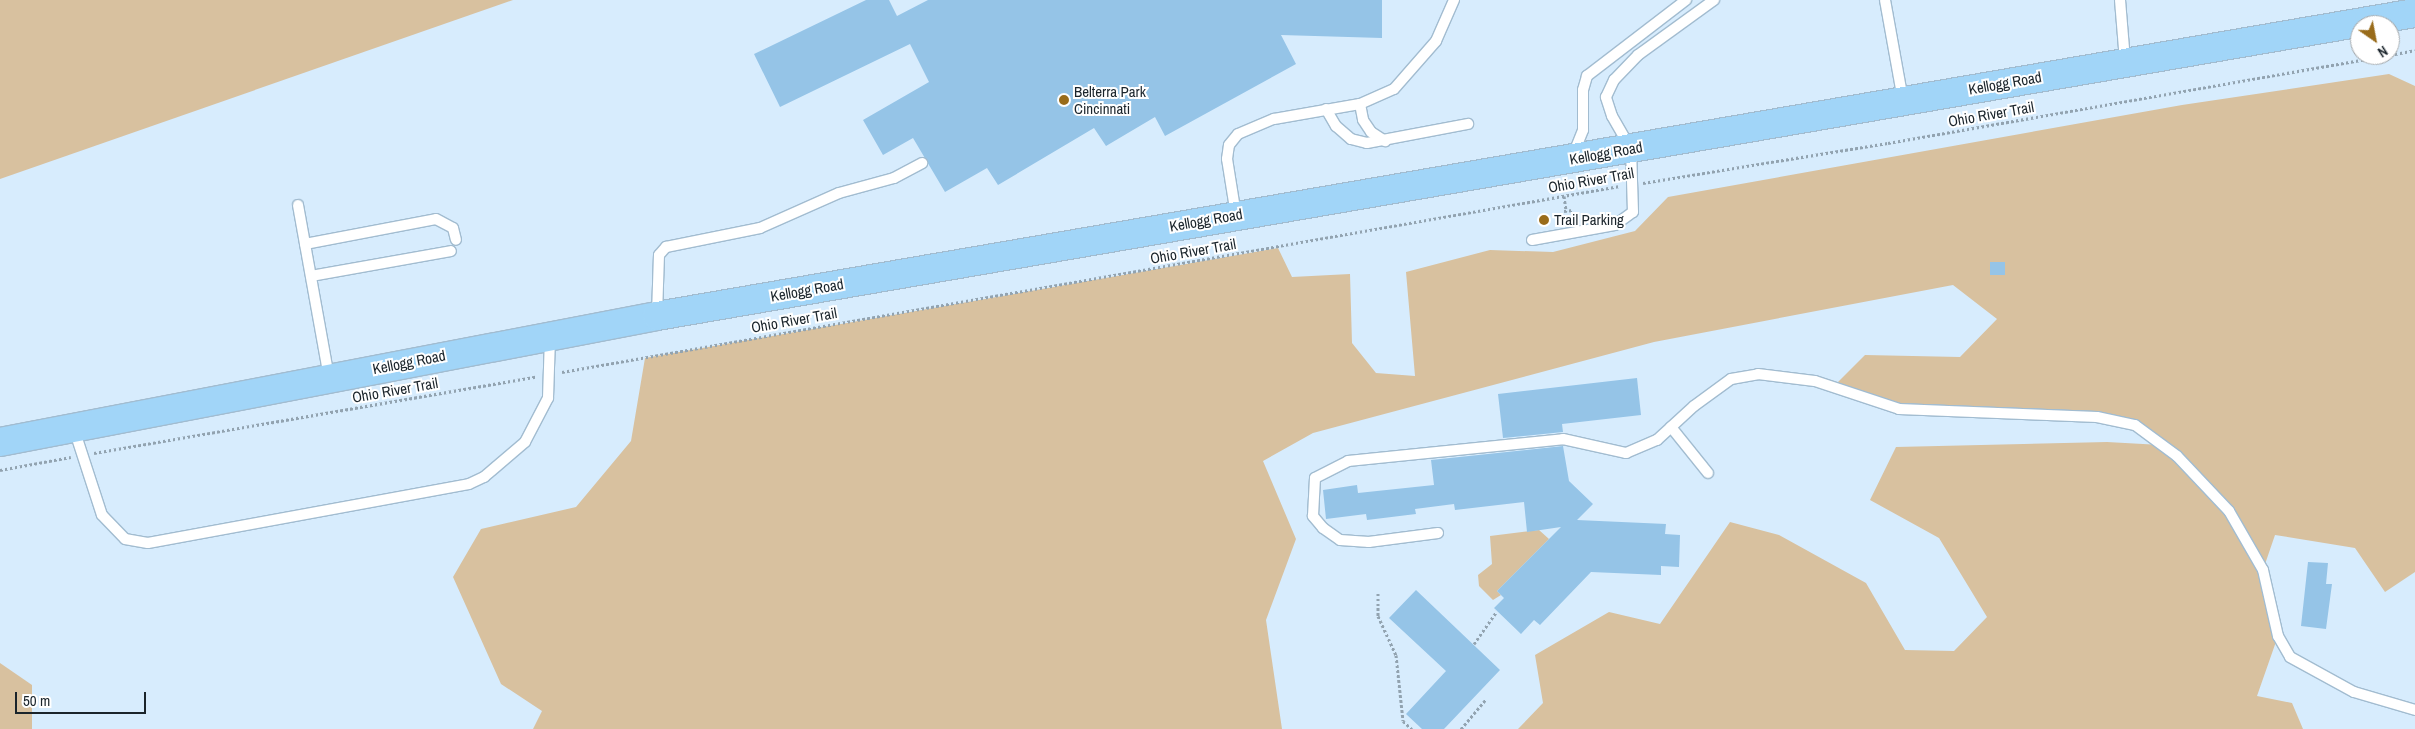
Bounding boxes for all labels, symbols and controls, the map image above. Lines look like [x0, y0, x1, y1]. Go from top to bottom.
north arrow [2350, 15, 2400, 65]
text: N [2374, 42, 2391, 62]
street label: Kellogg Road [1967, 68, 2043, 98]
place label: Belterra Park Cincinnati [1074, 82, 1146, 117]
marker: Belterra Park Cincinnati [1058, 94, 1070, 106]
street label: Ohio River Trail [1947, 98, 2035, 130]
street label: Kellogg Road [1568, 138, 1644, 168]
street label: Ohio River Trail [1547, 164, 1635, 196]
street label: Kellogg Road [1168, 205, 1244, 235]
place label: Trail Parking [1554, 211, 1624, 229]
marker: Trail Parking [1538, 214, 1550, 226]
street label: Ohio River Trail [1149, 235, 1237, 267]
street label: Kellogg Road [769, 275, 845, 305]
street label: Ohio River Trail [750, 304, 838, 336]
street label: Kellogg Road [371, 346, 447, 378]
street label: Ohio River Trail [351, 374, 439, 406]
scale bar [18, 682, 149, 714]
text: 50 m [23, 690, 50, 711]

